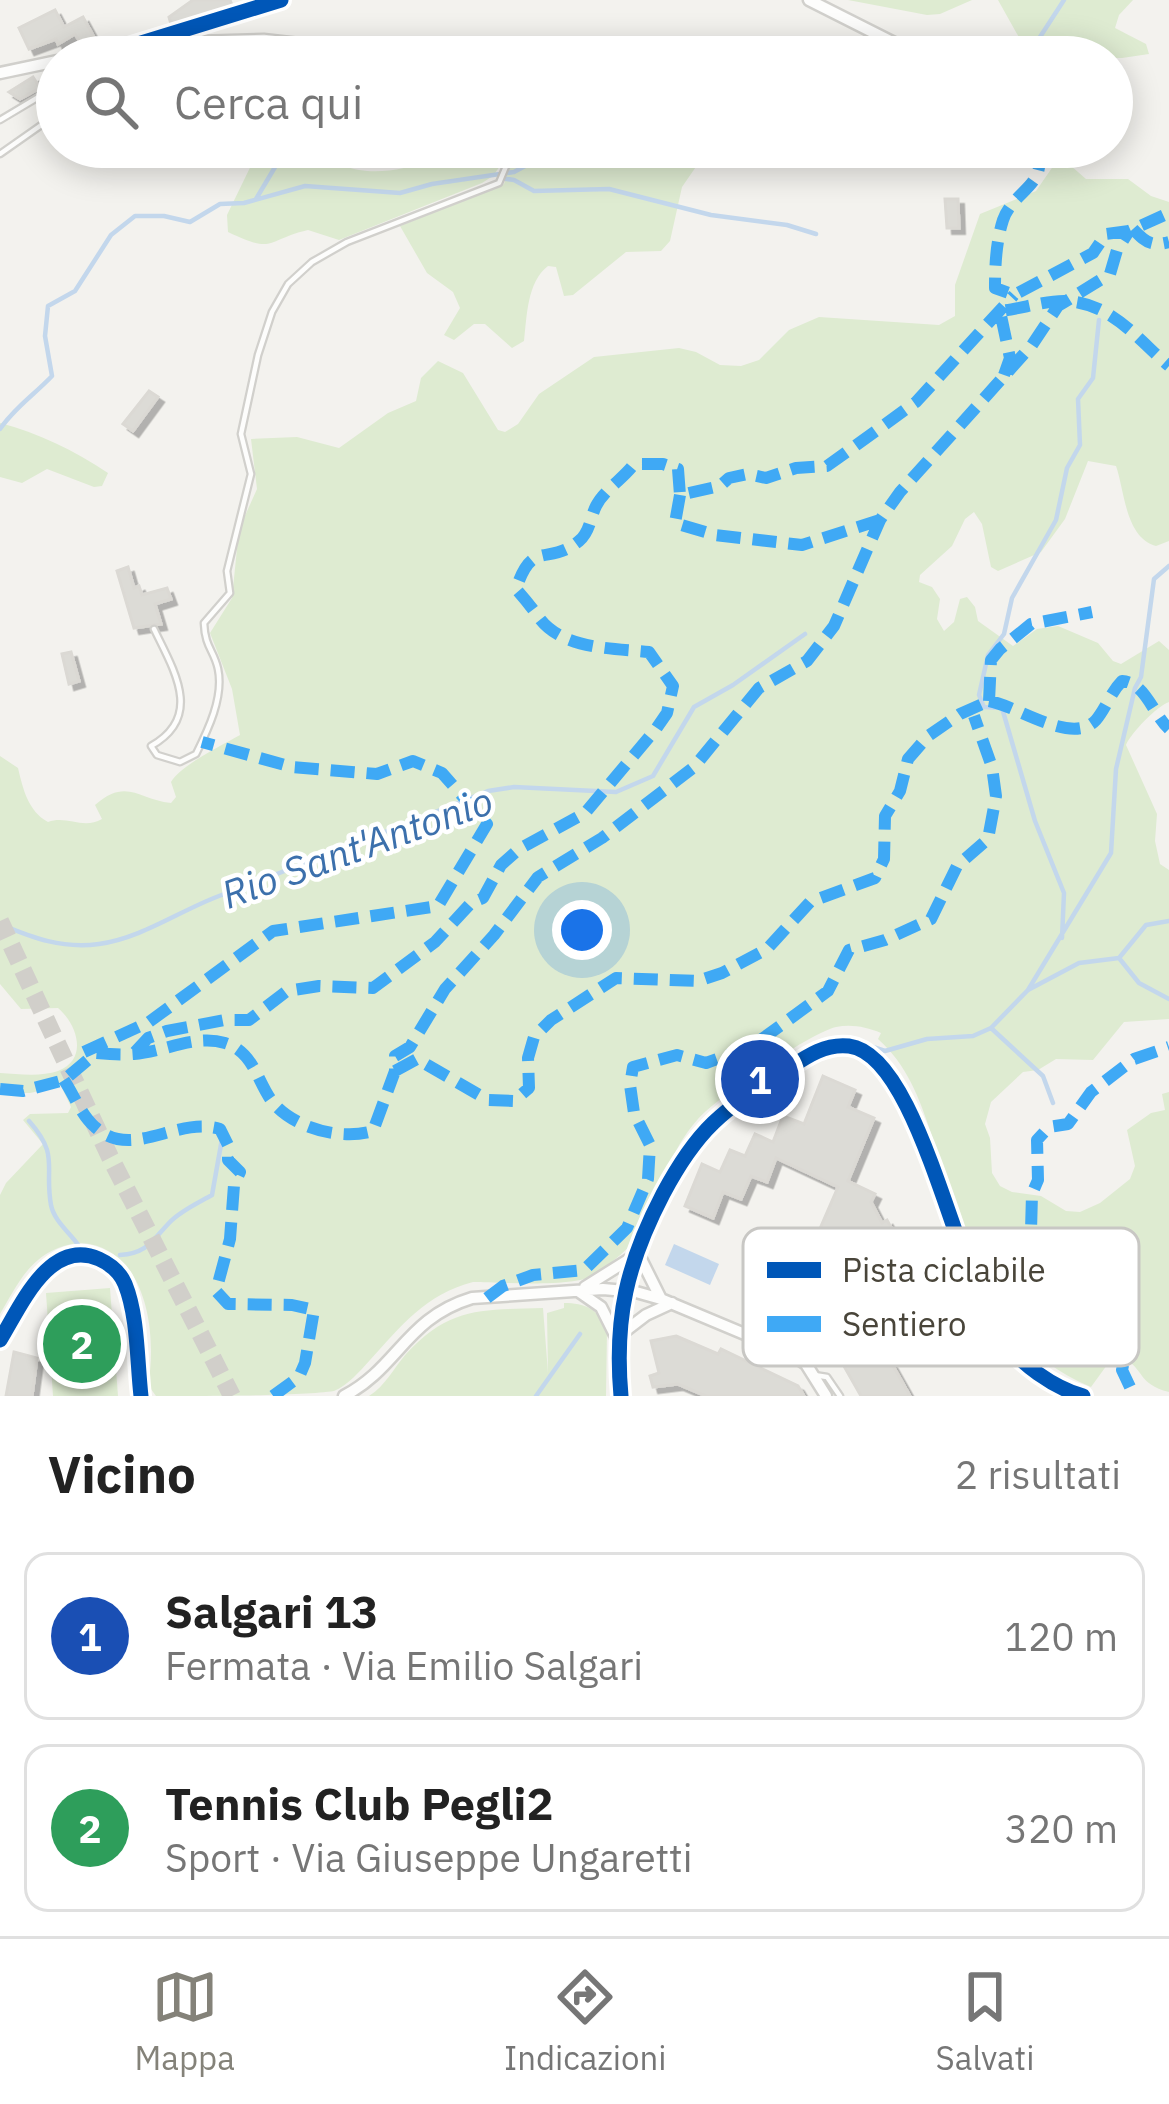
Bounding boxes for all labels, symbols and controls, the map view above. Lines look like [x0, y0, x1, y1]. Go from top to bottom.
search box [36, 36, 1133, 168]
icon: search [78, 69, 144, 135]
text: Cerca qui [174, 73, 363, 131]
water label: Rio Sant'Antonio [214, 774, 500, 920]
your location [552, 900, 612, 960]
pin: 1 [721, 1034, 799, 1124]
legend [743, 1228, 1139, 1366]
text: Pista ciclabile [842, 1248, 1046, 1291]
pin: 2 [43, 1299, 121, 1389]
text: Sentiero [842, 1302, 966, 1345]
text: Vicino [48, 1441, 196, 1507]
text: 2 risultati [955, 1449, 1121, 1500]
text: Salgari 13 [165, 1582, 378, 1640]
text: 1 [78, 1611, 102, 1662]
text: 120 m [1005, 1611, 1118, 1662]
text: Fermata · Via Emilio Salgari [165, 1640, 643, 1691]
text: Tennis Club Pegli2 [165, 1774, 553, 1832]
text: 2 [78, 1803, 102, 1854]
text: 320 m [1005, 1803, 1118, 1854]
text: Sport · Via Giuseppe Ungaretti [165, 1832, 692, 1883]
tab: Mappa [135, 1964, 235, 2079]
tab: Indicazioni [504, 1964, 667, 2079]
tab: Salvati [936, 1964, 1034, 2079]

